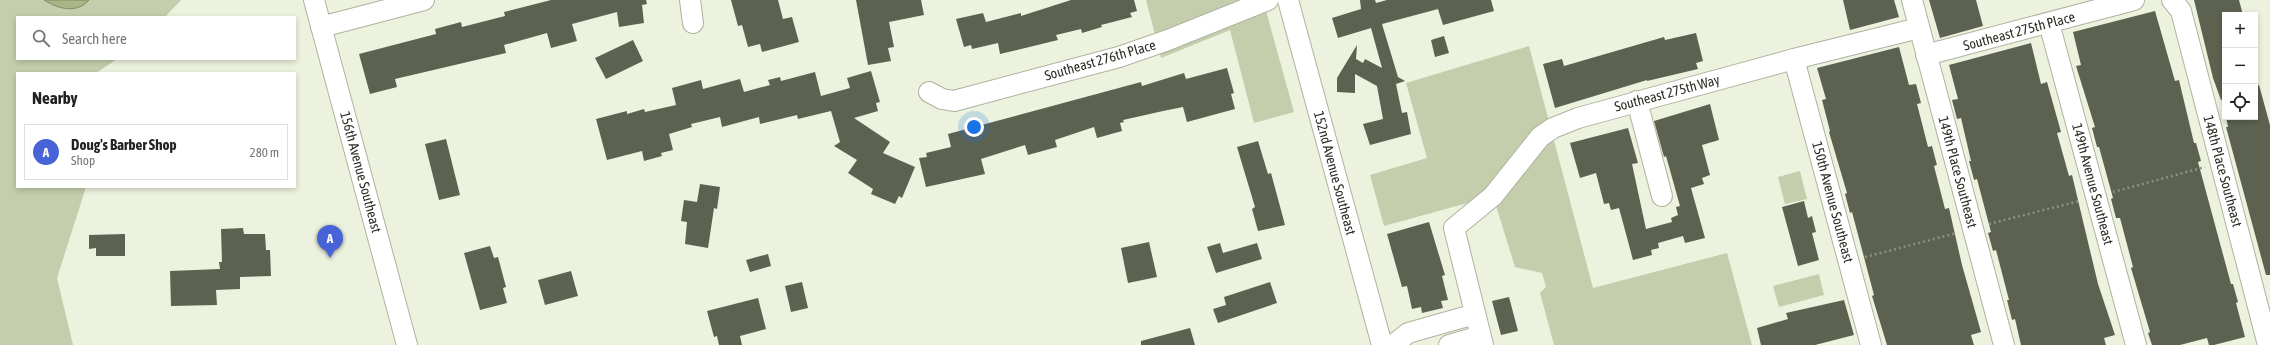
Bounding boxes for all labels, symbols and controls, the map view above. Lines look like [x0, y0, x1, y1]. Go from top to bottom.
street label: Southeast 275th Place [1961, 8, 2077, 54]
map controls [2222, 12, 2258, 120]
button: + [2222, 12, 2258, 48]
search box [16, 16, 296, 60]
icon: search [30, 27, 52, 49]
text: Search here [62, 30, 127, 47]
street label: Southeast 276th Place [1043, 36, 1157, 84]
button: − [2222, 48, 2258, 84]
street label: Southeast 275th Way [1613, 71, 1722, 115]
button: locate [2222, 84, 2258, 120]
text: Nearby [32, 88, 78, 108]
street label: 152nd Avenue Southeast [1311, 109, 1359, 237]
street label: 156th Avenue Southeast [337, 110, 385, 234]
street label: 148th Place Southeast [2200, 113, 2246, 229]
street label: 149th Place Southeast [1935, 114, 1981, 230]
your location [964, 117, 984, 137]
street label: 149th Avenue Southeast [2069, 122, 2117, 246]
text: Doug's Barber Shop [71, 136, 177, 153]
street label: 150th Avenue Southeast [1809, 140, 1857, 264]
text: A [43, 145, 49, 160]
text: 280 m [250, 145, 279, 160]
text: Shop [71, 153, 95, 168]
pin: A [317, 225, 343, 258]

